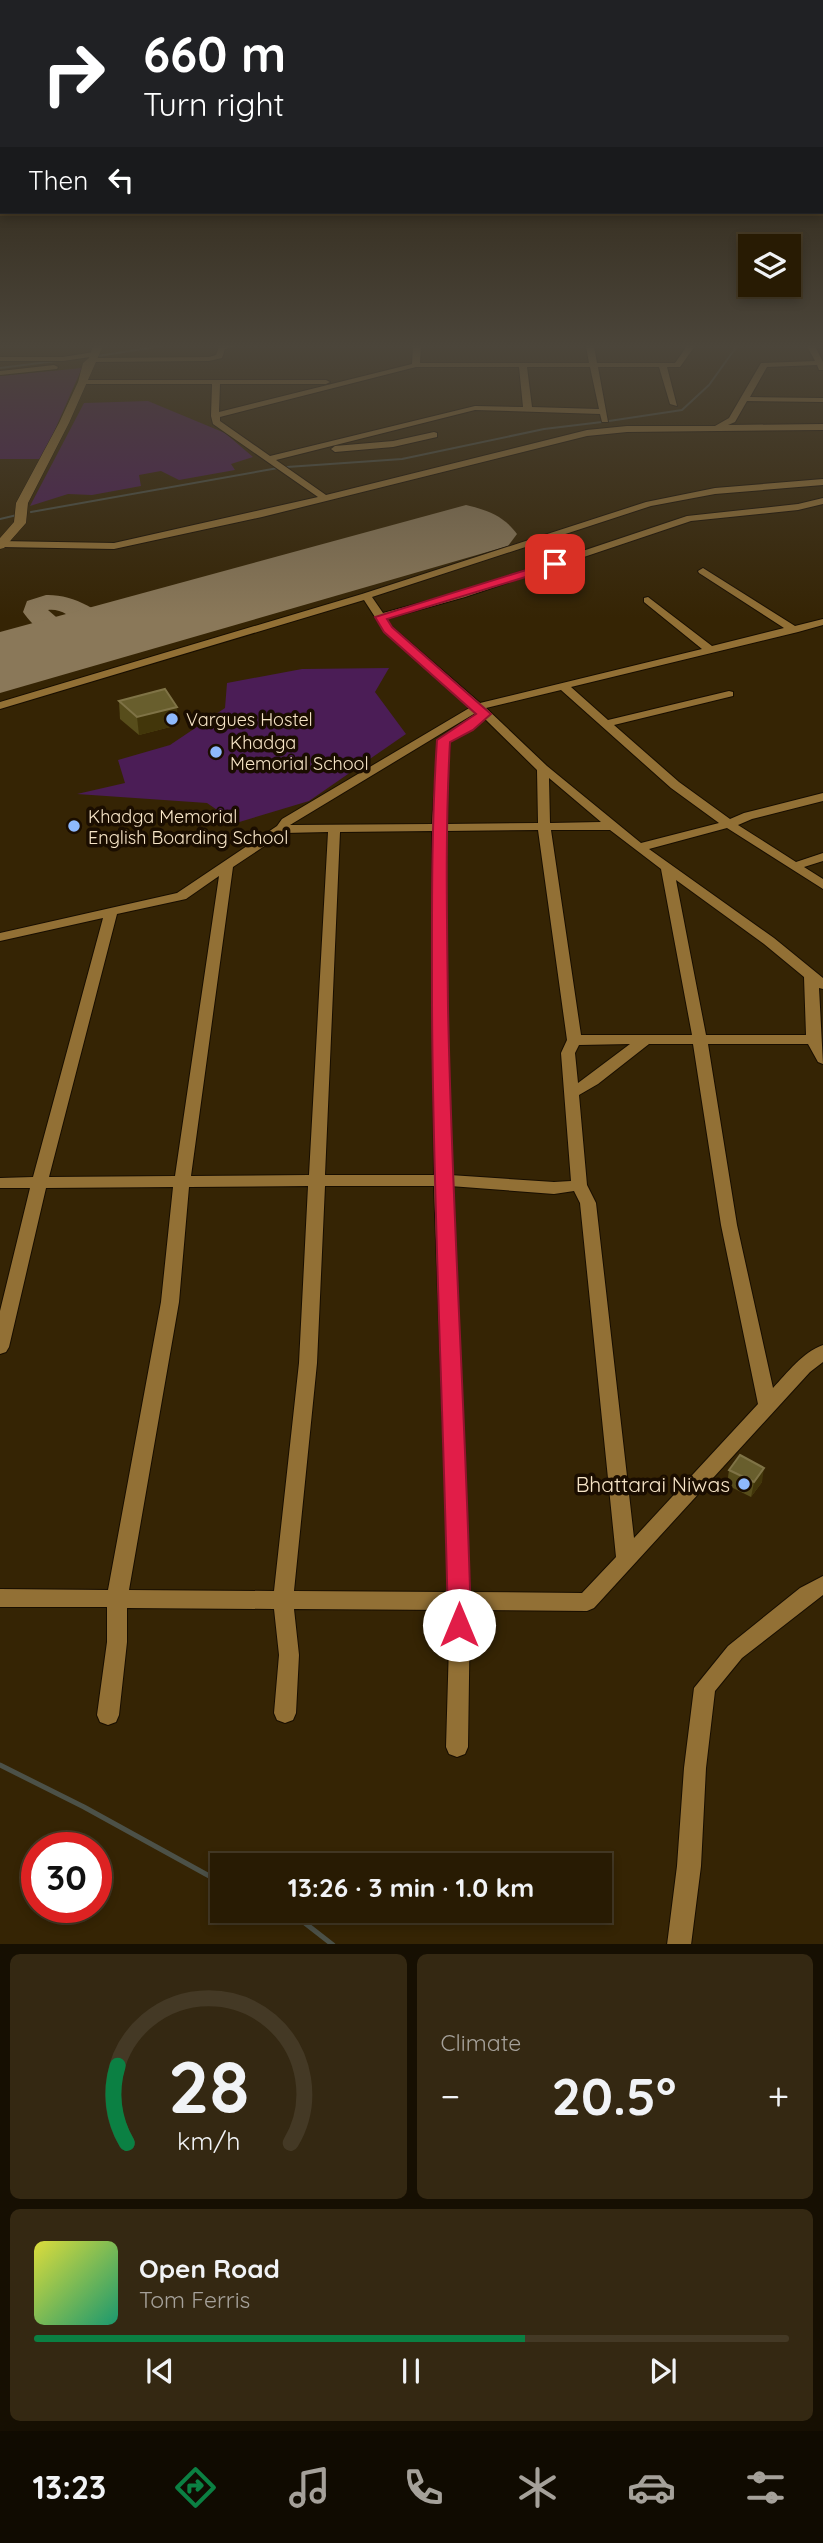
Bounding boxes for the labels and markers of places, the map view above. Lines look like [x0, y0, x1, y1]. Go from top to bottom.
pin [525, 534, 585, 594]
place label: Vargues Hostel [186, 708, 313, 731]
marker: Vargues Hostel [164, 711, 180, 727]
place label: Khadga Memorial School [230, 731, 369, 775]
marker: Khadga Memorial School [208, 744, 224, 760]
place label: Khadga Memorial English Boarding School [88, 805, 288, 849]
marker: Khadga Memorial English Boarding School [66, 818, 82, 834]
place label: Bhattarai Niwas [576, 1471, 730, 1497]
marker: Bhattarai Niwas [736, 1476, 752, 1492]

